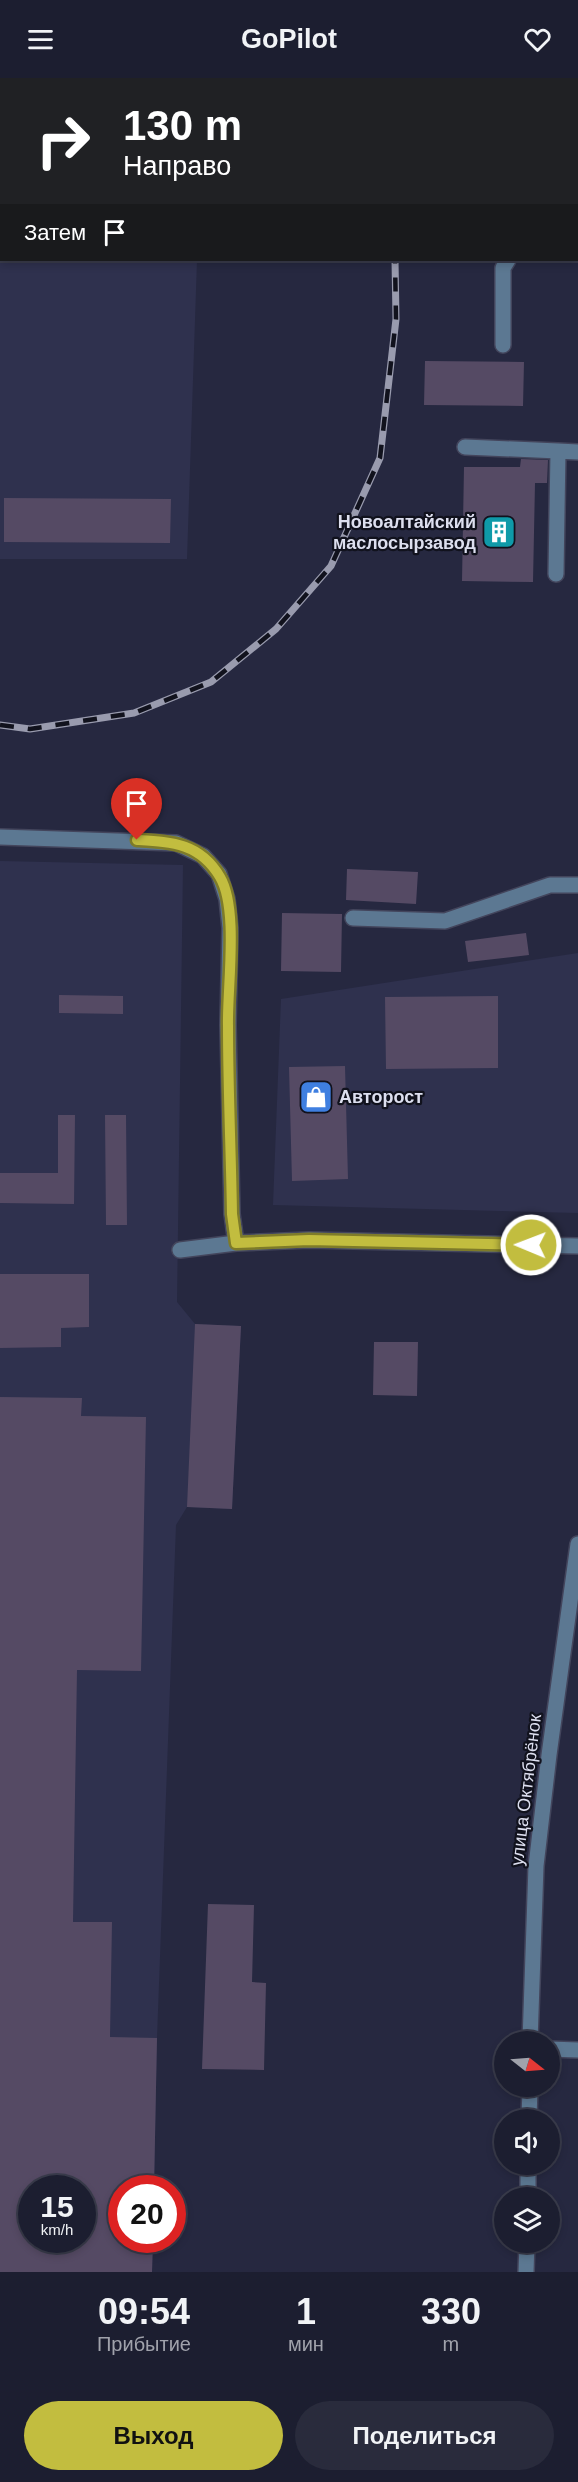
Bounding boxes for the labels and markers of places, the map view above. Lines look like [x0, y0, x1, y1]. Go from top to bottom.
place label: Новоалтайский маслосырзавод [333, 512, 477, 553]
building icon: Новоалтайский маслосырзавод [481, 514, 517, 550]
pin [111, 778, 162, 840]
shop icon: Авторост [298, 1079, 334, 1115]
place label: Авторост [339, 1087, 423, 1107]

